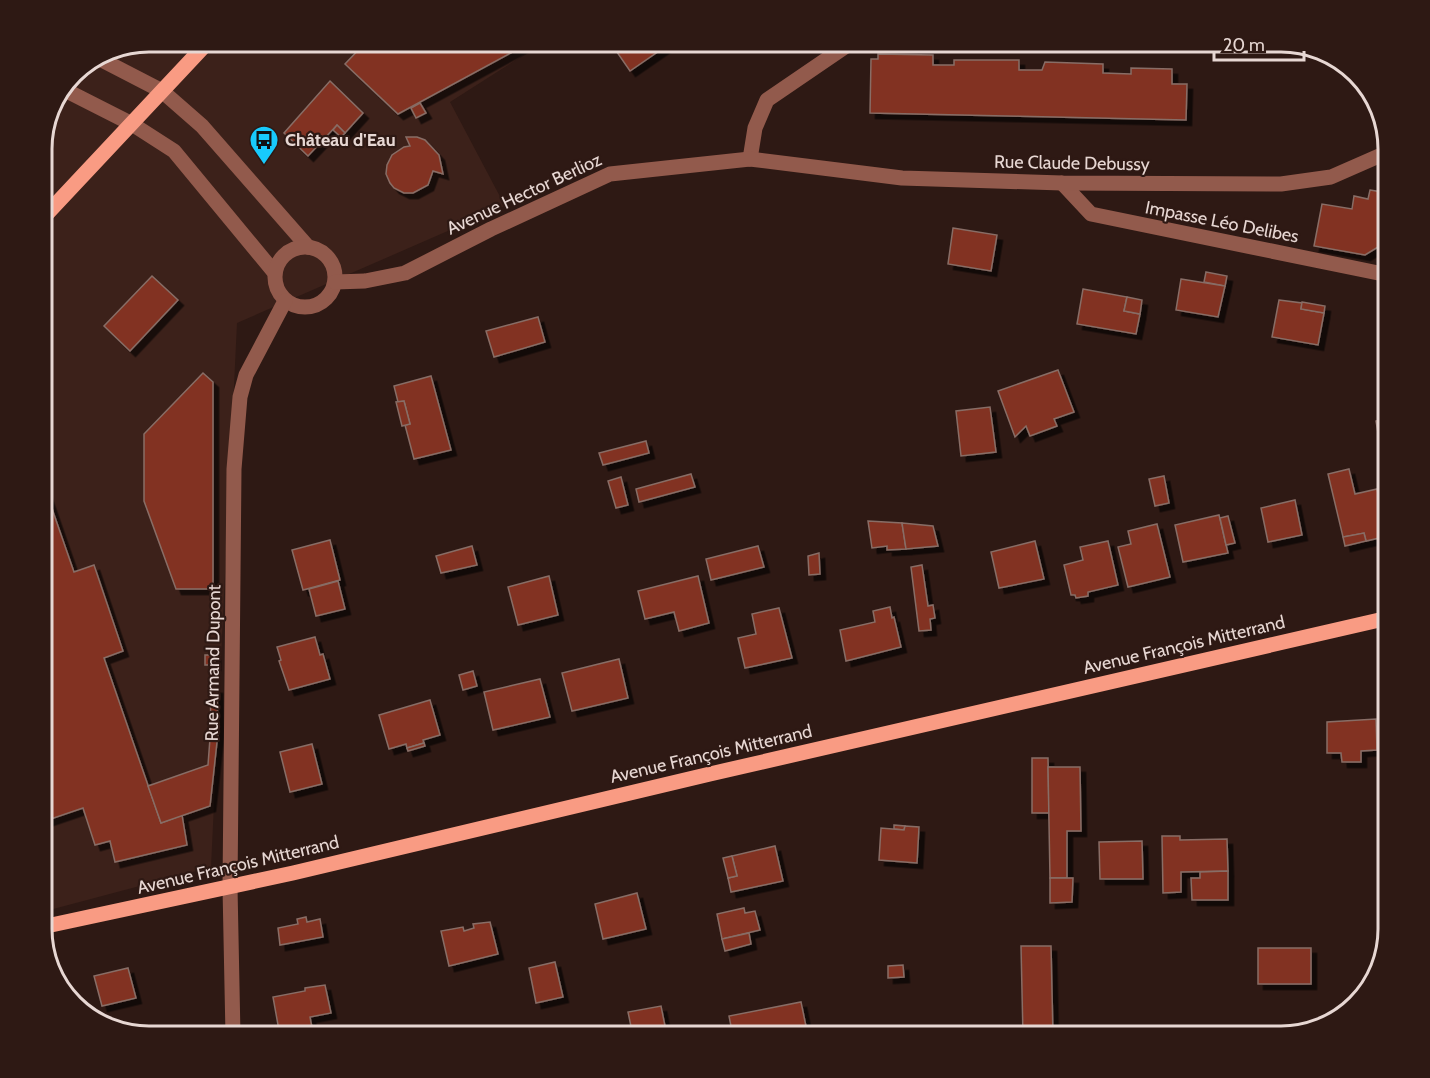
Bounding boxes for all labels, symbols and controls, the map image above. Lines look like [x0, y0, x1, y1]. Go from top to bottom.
scale bar [1214, 24, 1304, 62]
text: 20 m [1223, 34, 1265, 56]
bus stop icon: Château d'Eau [248, 124, 280, 166]
place label: Château d'Eau [285, 129, 396, 151]
street label: Avenue Hector Berlioz [443, 148, 605, 240]
street label: Rue Claude Debussy [994, 151, 1150, 175]
street label: Impasse Léo Delibes [1143, 196, 1301, 248]
street label: Rue Armand Dupont [201, 584, 225, 742]
street label: Avenue François Mitterrand [1081, 611, 1287, 679]
street label: Avenue François Mitterrand [608, 720, 814, 788]
street label: Avenue François Mitterrand [135, 831, 341, 899]

